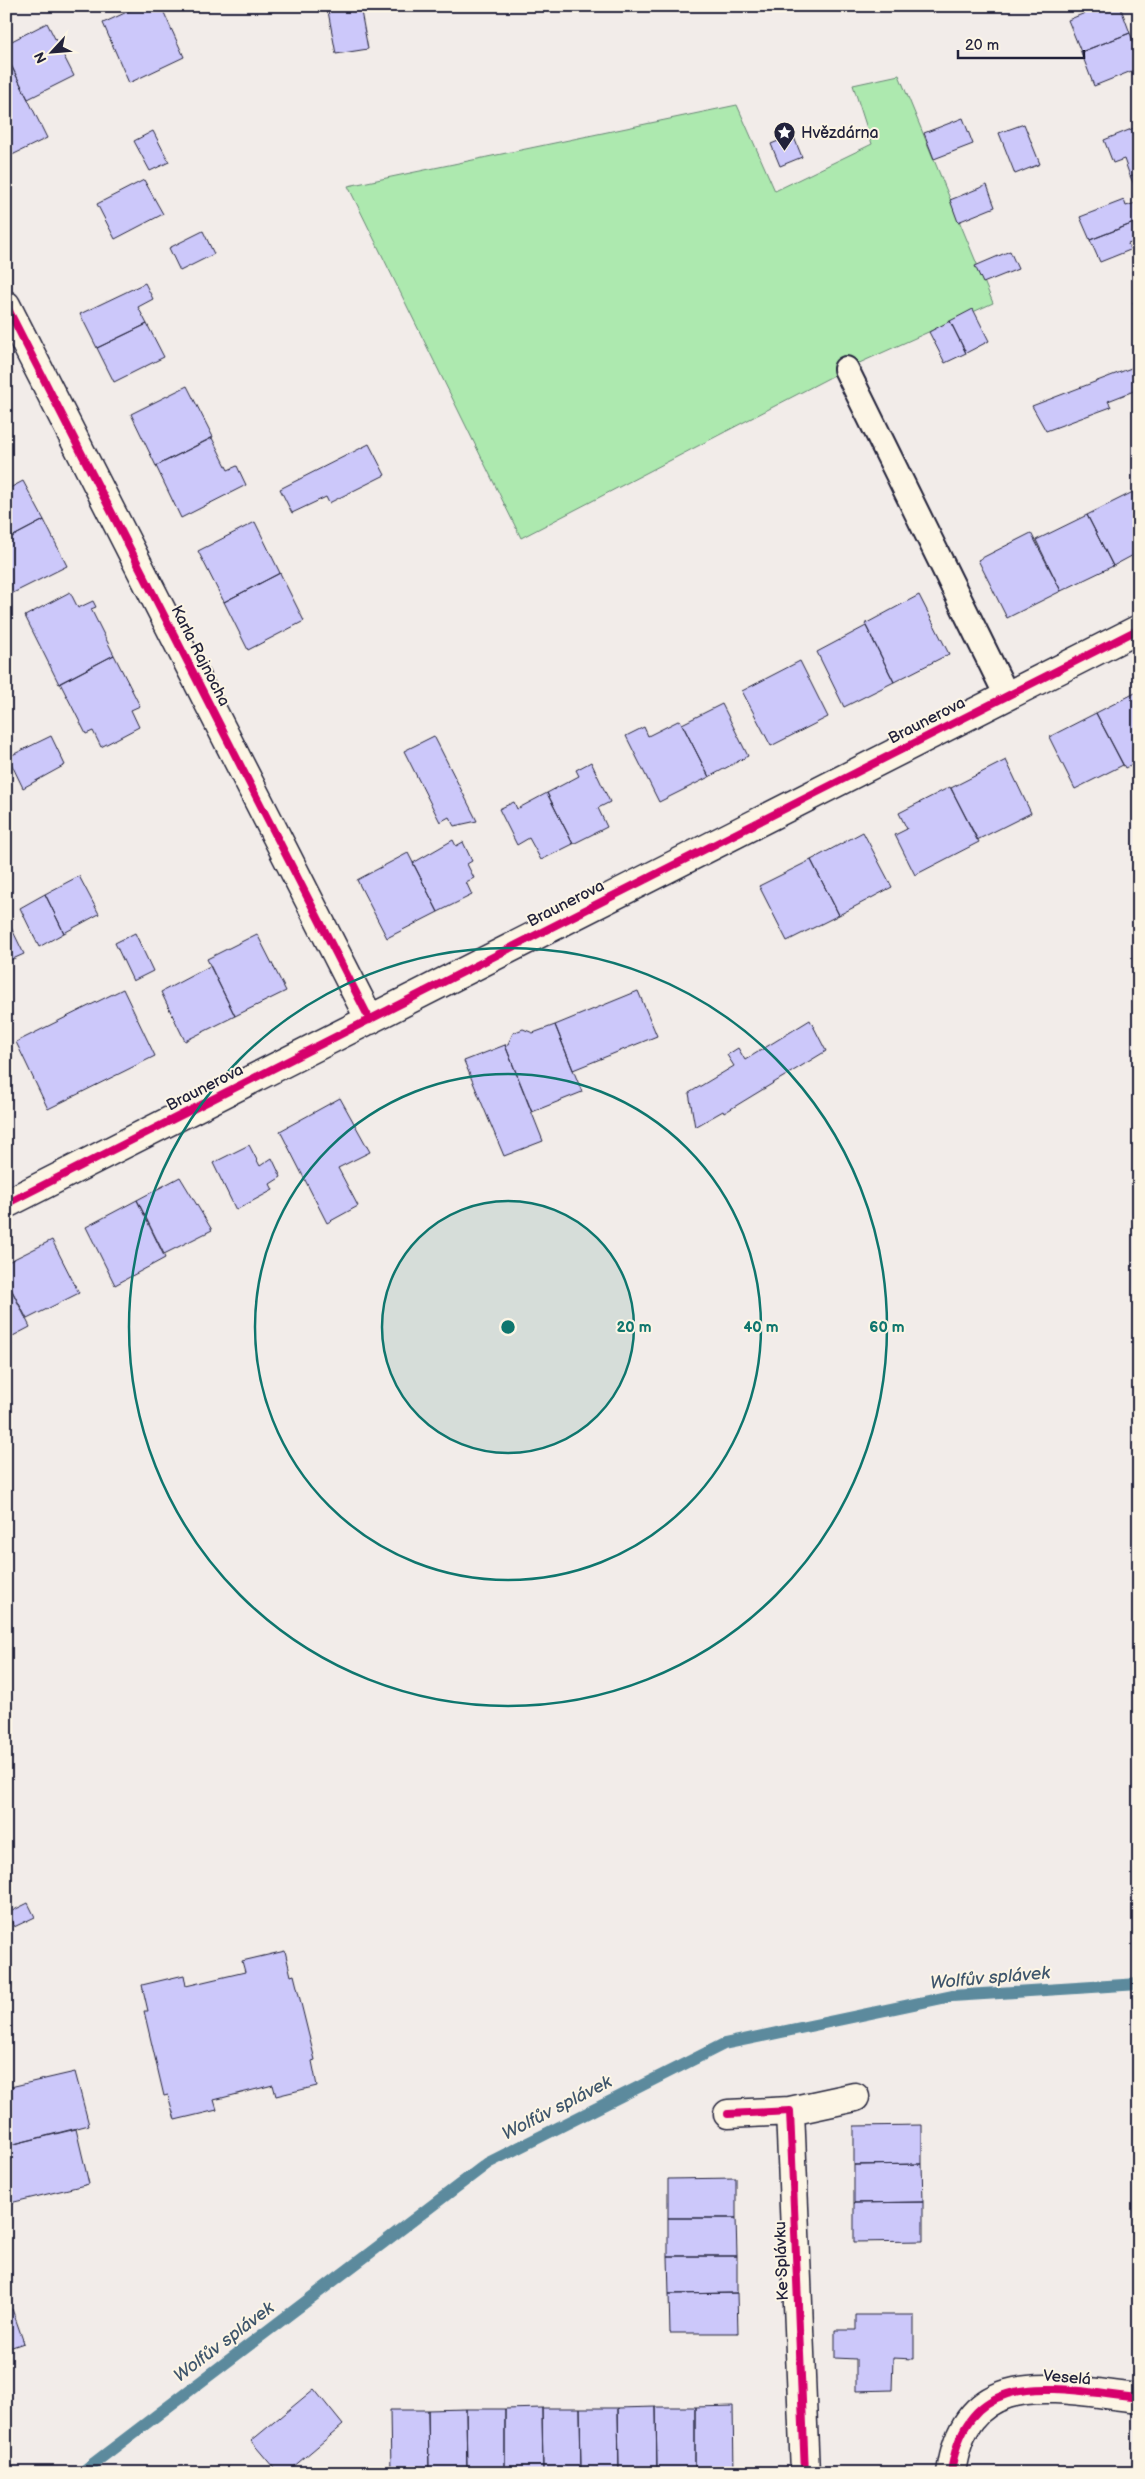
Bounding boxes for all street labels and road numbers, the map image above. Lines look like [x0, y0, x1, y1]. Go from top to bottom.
street label: Karla Rajnocha [166, 602, 234, 710]
street label: Braunerova [885, 693, 969, 749]
street label: Braunerova [524, 876, 608, 932]
street label: Braunerova [163, 1060, 247, 1116]
street label: Ke Splávku [771, 2221, 793, 2301]
street label: Veselá [1042, 2366, 1092, 2390]

